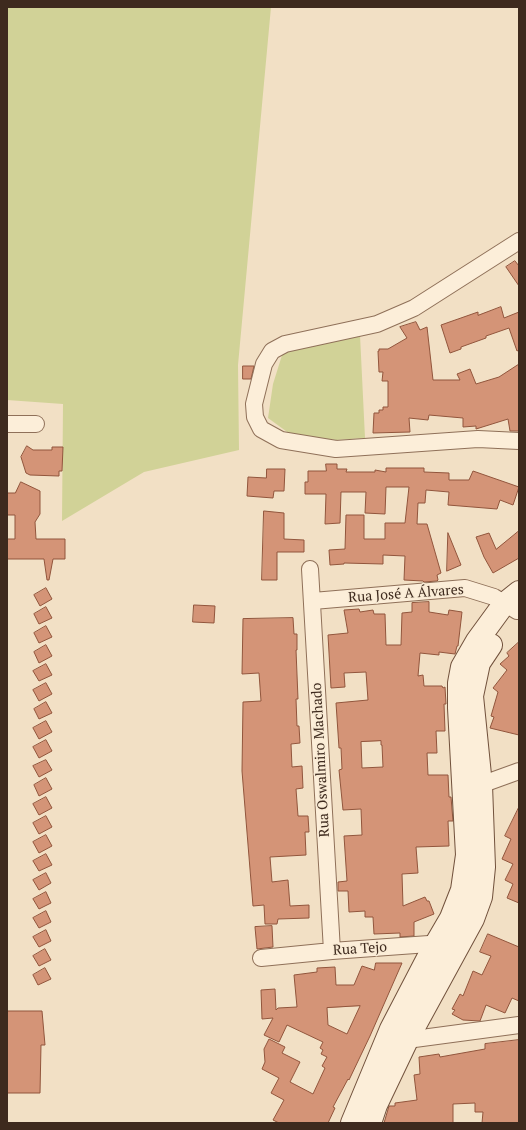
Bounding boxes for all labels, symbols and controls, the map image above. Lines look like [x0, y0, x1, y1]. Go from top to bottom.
street label: Rua José A Álvares [348, 582, 464, 606]
street label: Rua Oswalmiro Machado [309, 682, 333, 838]
street label: Rua Tejo [332, 939, 388, 959]

